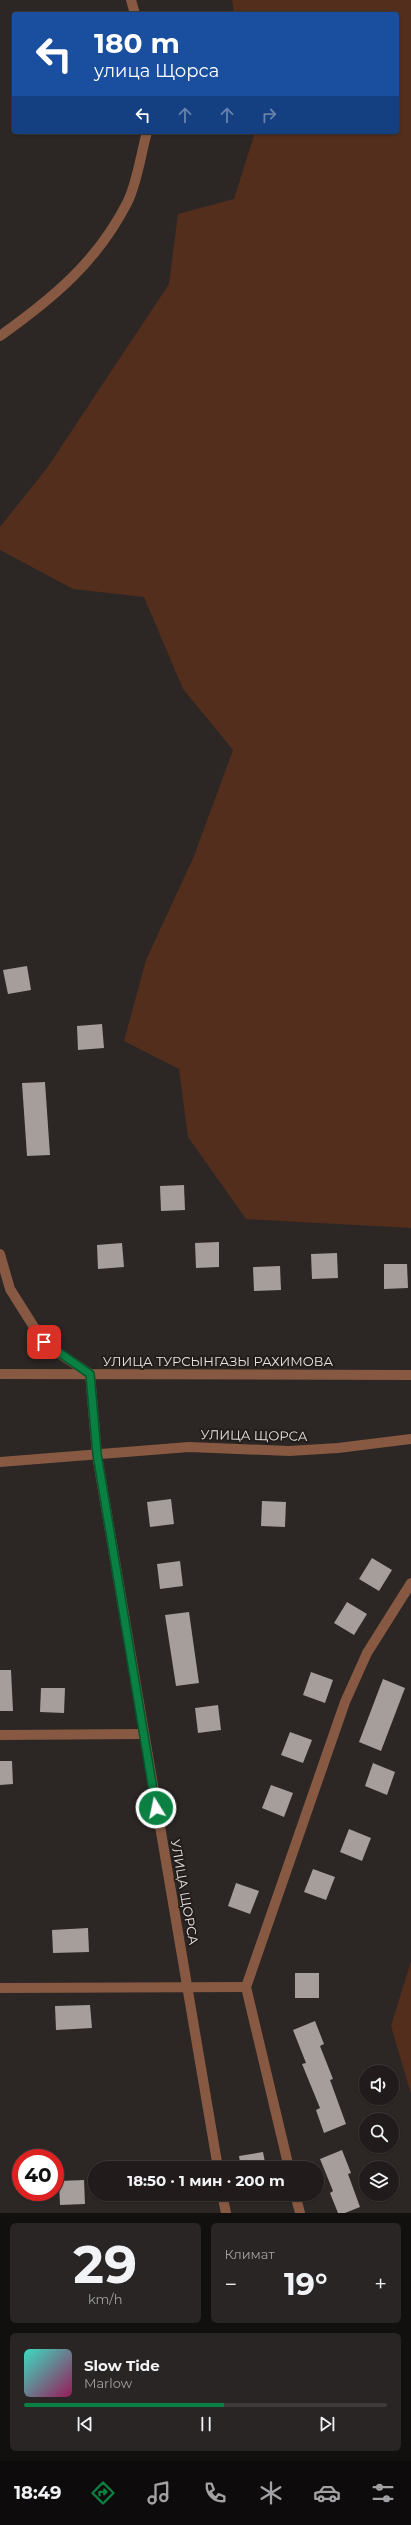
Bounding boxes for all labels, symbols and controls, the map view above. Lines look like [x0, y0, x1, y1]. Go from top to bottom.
text: 180 m [94, 26, 180, 60]
icon: left [28, 28, 80, 80]
text: улица Щорса [94, 60, 219, 82]
icon: left [132, 104, 154, 126]
icon: ahead [174, 104, 196, 126]
icon: ahead [216, 104, 238, 126]
icon: right [258, 104, 280, 126]
pin [27, 1325, 61, 1359]
icon: arrive [33, 1331, 55, 1353]
street label: УЛИЦА ТУРСЫНГАЗЫ РАХИМОВА [103, 1353, 334, 1369]
street label: УЛИЦА ЩОРСА [200, 1426, 308, 1444]
position arrow [135, 1787, 177, 1829]
street label: УЛИЦА ЩОРСА [168, 1838, 202, 1946]
map controls [359, 2065, 399, 2201]
button: sound [359, 2065, 399, 2105]
button: search [359, 2113, 399, 2153]
speed limit sign: 40 [12, 2149, 64, 2201]
button: layers [359, 2161, 399, 2201]
text: 18:50 · 1 мин · 200 m [127, 2171, 285, 2190]
text: 29 [73, 2233, 137, 2296]
text: Климат [225, 2246, 275, 2262]
text: 19° [284, 2266, 327, 2303]
text: − [225, 2271, 237, 2298]
text: + [374, 2271, 387, 2298]
text: km/h [88, 2291, 123, 2307]
text: Slow Tide [84, 2356, 160, 2375]
text: Marlow [84, 2375, 132, 2391]
icon: previous [74, 2413, 96, 2435]
icon: pause [195, 2413, 217, 2435]
icon: next [316, 2413, 338, 2435]
icon: directions [89, 2479, 117, 2507]
icon: music [145, 2479, 173, 2507]
icon: phone [201, 2479, 229, 2507]
icon: climate [257, 2479, 285, 2507]
icon: car [313, 2479, 341, 2507]
icon: filters [369, 2479, 397, 2507]
text: 18:49 [14, 2482, 61, 2504]

